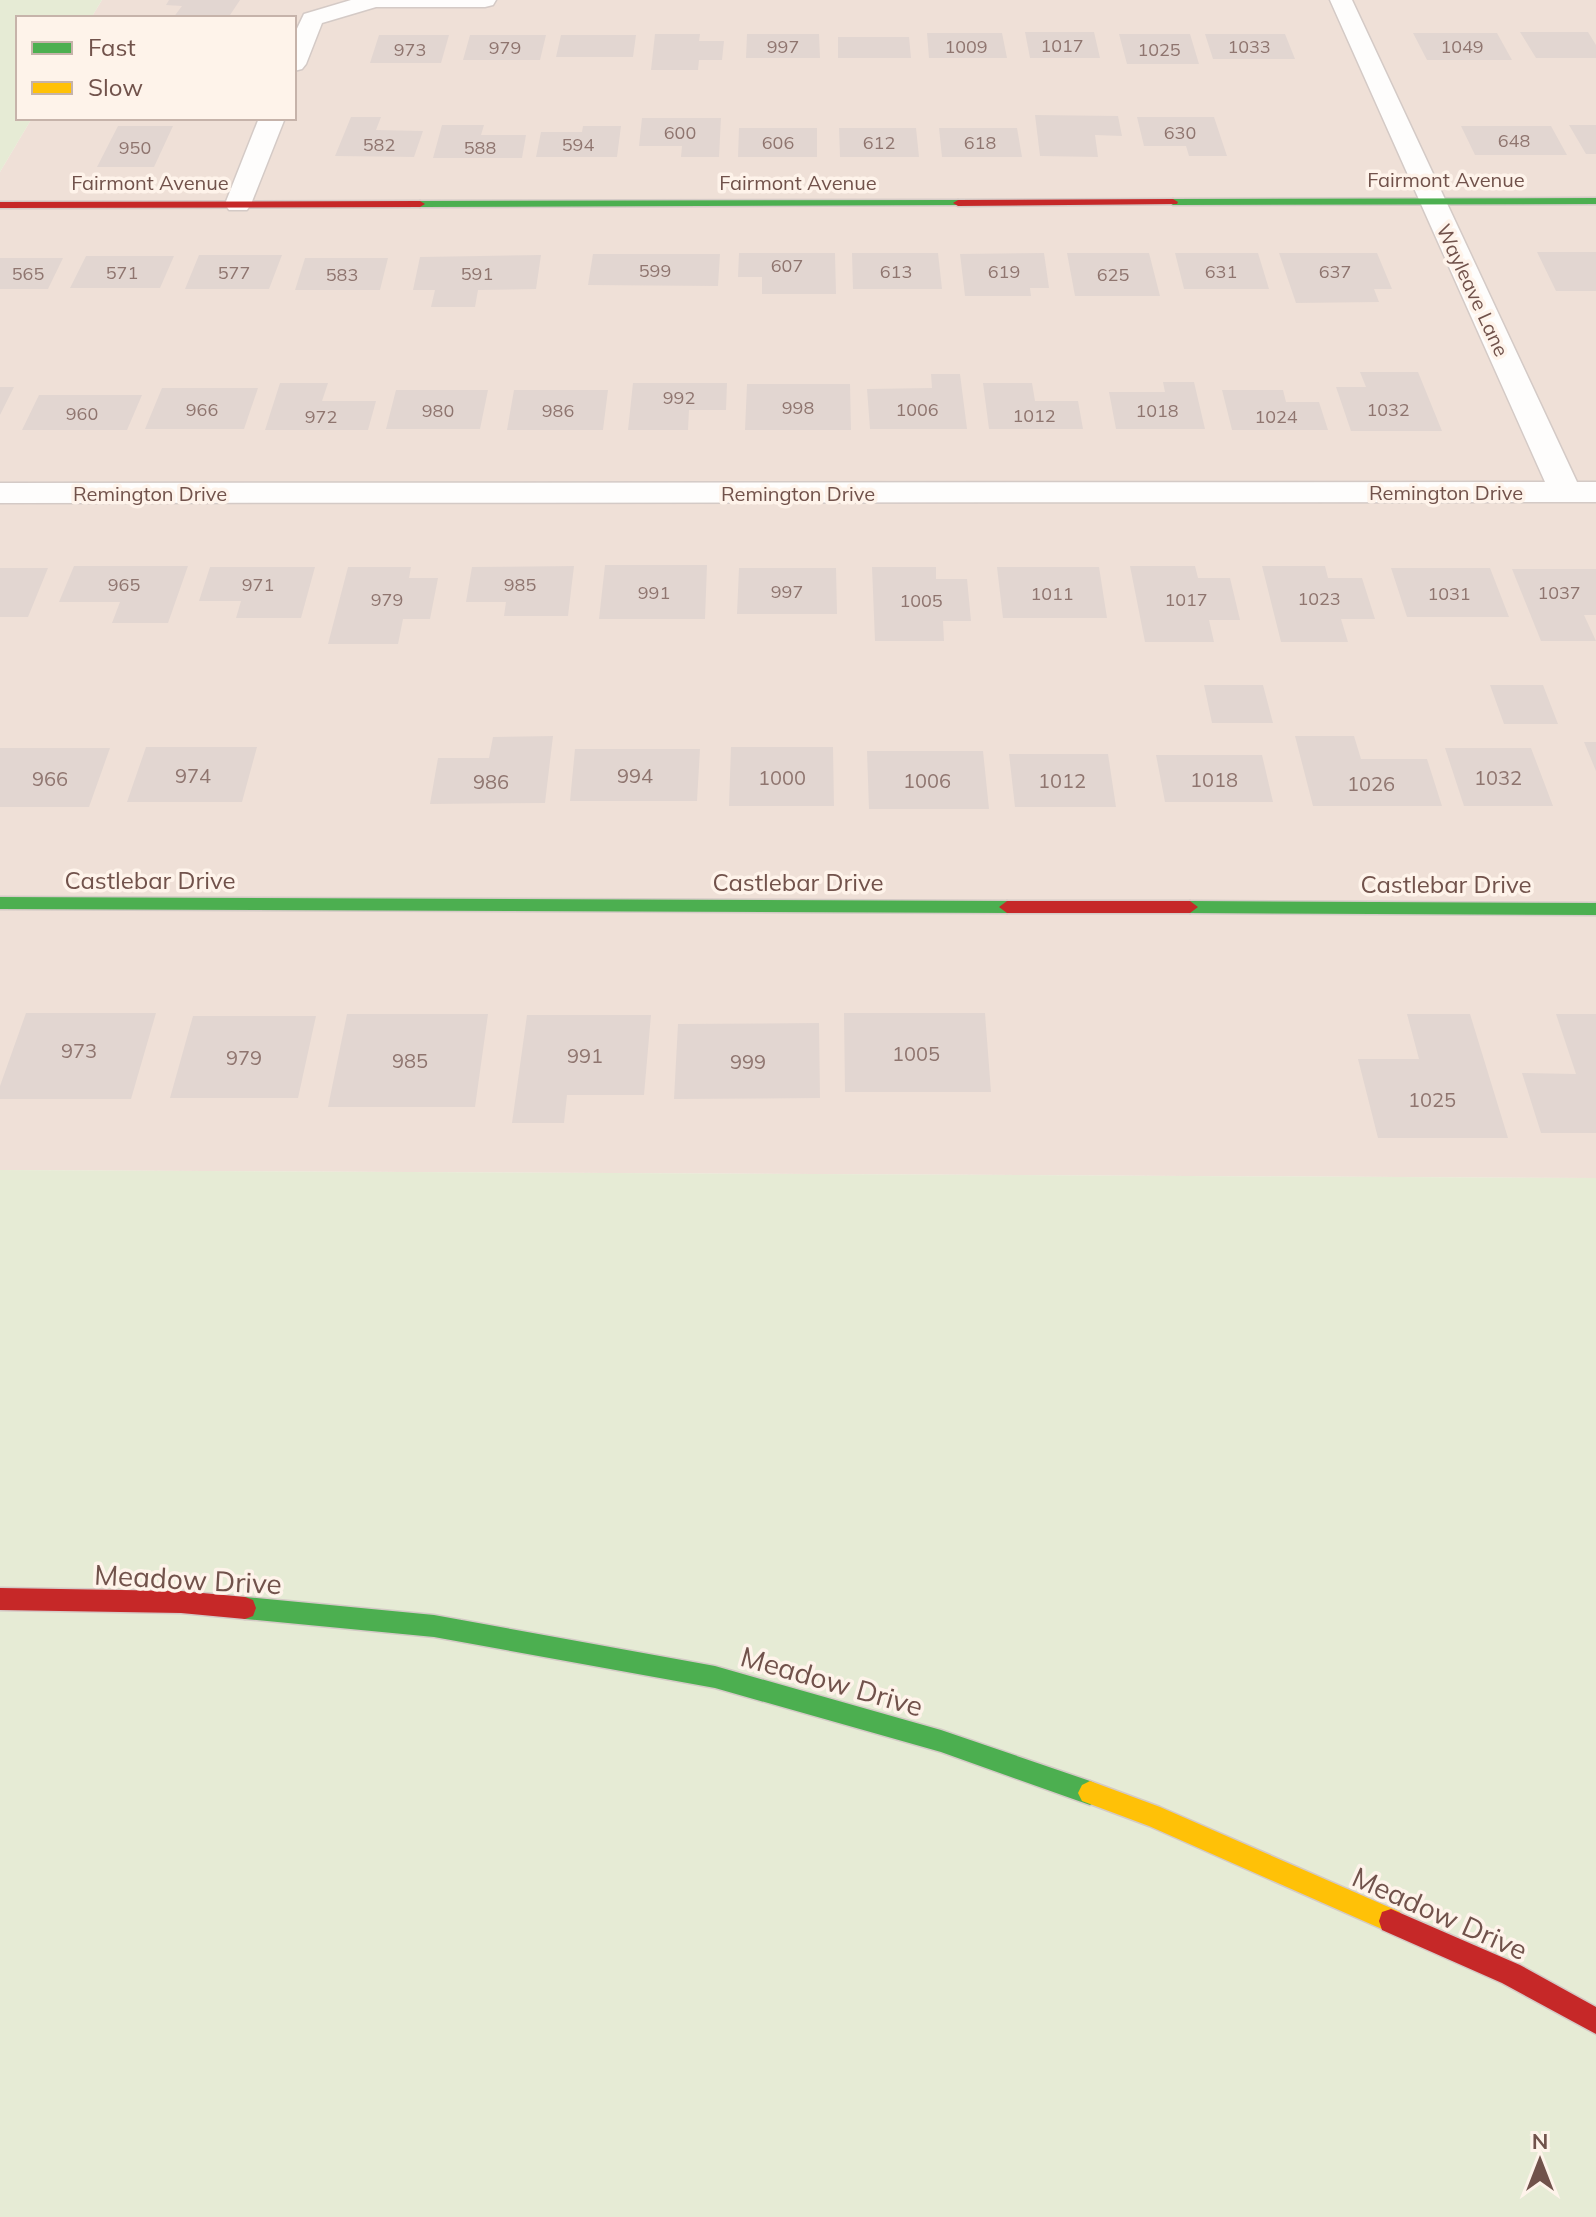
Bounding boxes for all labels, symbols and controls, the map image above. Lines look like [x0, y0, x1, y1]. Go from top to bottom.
legend [16, 16, 296, 120]
text: Fast [88, 32, 136, 62]
house number: 1017 [1040, 34, 1084, 57]
house number: 997 [767, 35, 799, 58]
house number: 1009 [944, 35, 988, 58]
house number: 1033 [1227, 35, 1271, 58]
house number: 1049 [1440, 35, 1484, 58]
house number: 979 [489, 36, 521, 59]
house number: 973 [394, 38, 426, 61]
house number: 1025 [1137, 38, 1181, 61]
text: Slow [88, 72, 143, 102]
house number: 600 [664, 121, 696, 144]
house number: 630 [1164, 121, 1196, 144]
house number: 648 [1498, 129, 1530, 152]
house number: 606 [762, 131, 794, 154]
house number: 612 [863, 131, 895, 154]
house number: 618 [964, 131, 996, 154]
house number: 582 [363, 133, 395, 156]
house number: 594 [562, 133, 594, 156]
house number: 950 [119, 136, 151, 159]
house number: 588 [464, 136, 496, 159]
street label: Fairmont Avenue [1367, 167, 1525, 192]
street label: Fairmont Avenue [71, 170, 229, 195]
street label: Fairmont Avenue [719, 170, 877, 195]
street label: Wayleave Lane [1431, 220, 1515, 360]
house number: 607 [771, 254, 803, 277]
house number: 599 [639, 259, 671, 282]
house number: 613 [880, 260, 912, 283]
house number: 619 [988, 260, 1020, 283]
house number: 631 [1205, 260, 1237, 283]
house number: 637 [1319, 260, 1351, 283]
house number: 571 [106, 261, 138, 284]
house number: 577 [218, 261, 250, 284]
house number: 565 [12, 262, 44, 285]
house number: 591 [461, 262, 493, 285]
house number: 583 [326, 263, 358, 286]
house number: 625 [1097, 263, 1129, 286]
house number: 992 [663, 386, 695, 409]
house number: 998 [782, 396, 814, 419]
house number: 966 [186, 398, 218, 421]
house number: 1006 [895, 398, 939, 421]
house number: 1032 [1366, 398, 1410, 421]
house number: 980 [422, 399, 454, 422]
house number: 986 [542, 399, 574, 422]
house number: 1018 [1135, 399, 1179, 422]
house number: 960 [66, 402, 98, 425]
house number: 1012 [1012, 404, 1056, 427]
house number: 972 [305, 405, 337, 428]
house number: 1024 [1254, 405, 1298, 428]
street label: Remington Drive [1369, 480, 1523, 505]
street label: Remington Drive [73, 481, 227, 506]
street label: Remington Drive [721, 481, 875, 506]
house number: 965 [108, 573, 140, 596]
house number: 971 [242, 573, 274, 596]
house number: 985 [504, 573, 536, 596]
house number: 997 [771, 580, 803, 603]
house number: 991 [638, 581, 670, 604]
house number: 1037 [1537, 581, 1581, 604]
house number: 1011 [1030, 582, 1074, 605]
house number: 1031 [1427, 582, 1471, 605]
house number: 1023 [1297, 587, 1341, 610]
house number: 979 [371, 588, 403, 611]
house number: 1017 [1164, 588, 1208, 611]
house number: 1005 [899, 589, 943, 612]
house number: 974 [175, 763, 211, 788]
house number: 994 [617, 763, 653, 788]
house number: 1000 [758, 765, 806, 790]
house number: 1032 [1474, 765, 1522, 790]
house number: 966 [32, 766, 68, 791]
house number: 1018 [1190, 767, 1238, 792]
house number: 1006 [903, 768, 951, 793]
house number: 1012 [1038, 768, 1086, 793]
house number: 986 [473, 769, 509, 794]
house number: 1026 [1347, 771, 1395, 796]
street label: Castlebar Drive [64, 865, 236, 895]
street label: Castlebar Drive [712, 867, 884, 897]
street label: Castlebar Drive [1360, 869, 1532, 899]
house number: 973 [61, 1038, 97, 1063]
house number: 1005 [892, 1041, 940, 1066]
house number: 991 [567, 1043, 603, 1068]
house number: 979 [226, 1045, 262, 1070]
house number: 985 [392, 1048, 428, 1073]
house number: 999 [730, 1049, 766, 1074]
house number: 1025 [1408, 1087, 1456, 1112]
street label: Meadow Drive [93, 1557, 283, 1601]
street label: Meadow Drive [737, 1638, 927, 1724]
street label: Meadow Drive [1347, 1859, 1533, 1967]
north arrow [1500, 2121, 1580, 2201]
text: N [1532, 2127, 1548, 2155]

